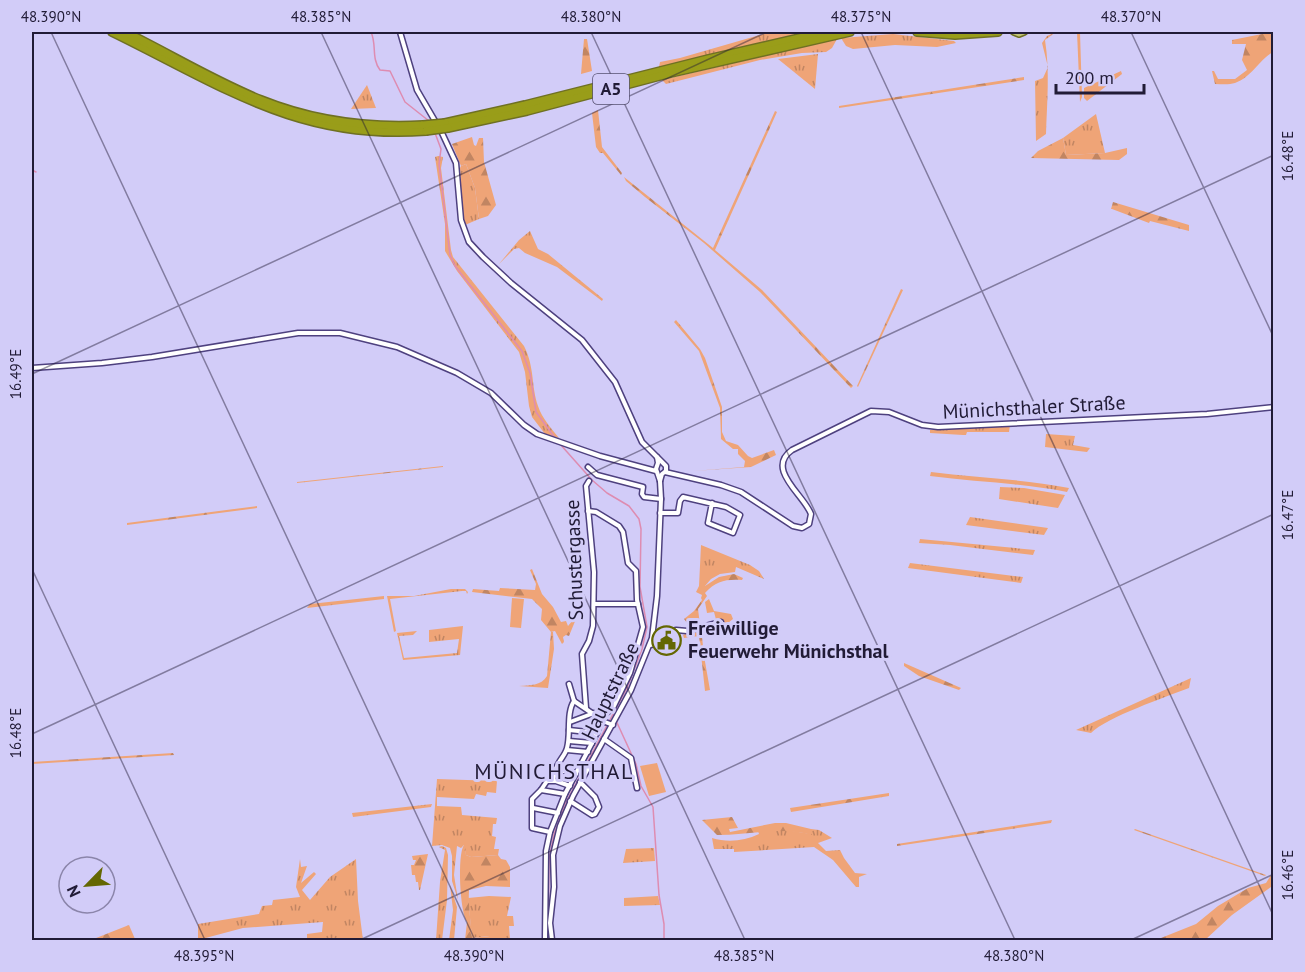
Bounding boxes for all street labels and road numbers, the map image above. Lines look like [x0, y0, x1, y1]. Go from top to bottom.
road number: A5 [593, 74, 629, 104]
street label: Münichsthaler Straße [942, 389, 1126, 425]
street label: Schustergasse [559, 499, 589, 621]
street label: Hauptstraße [575, 638, 645, 744]

